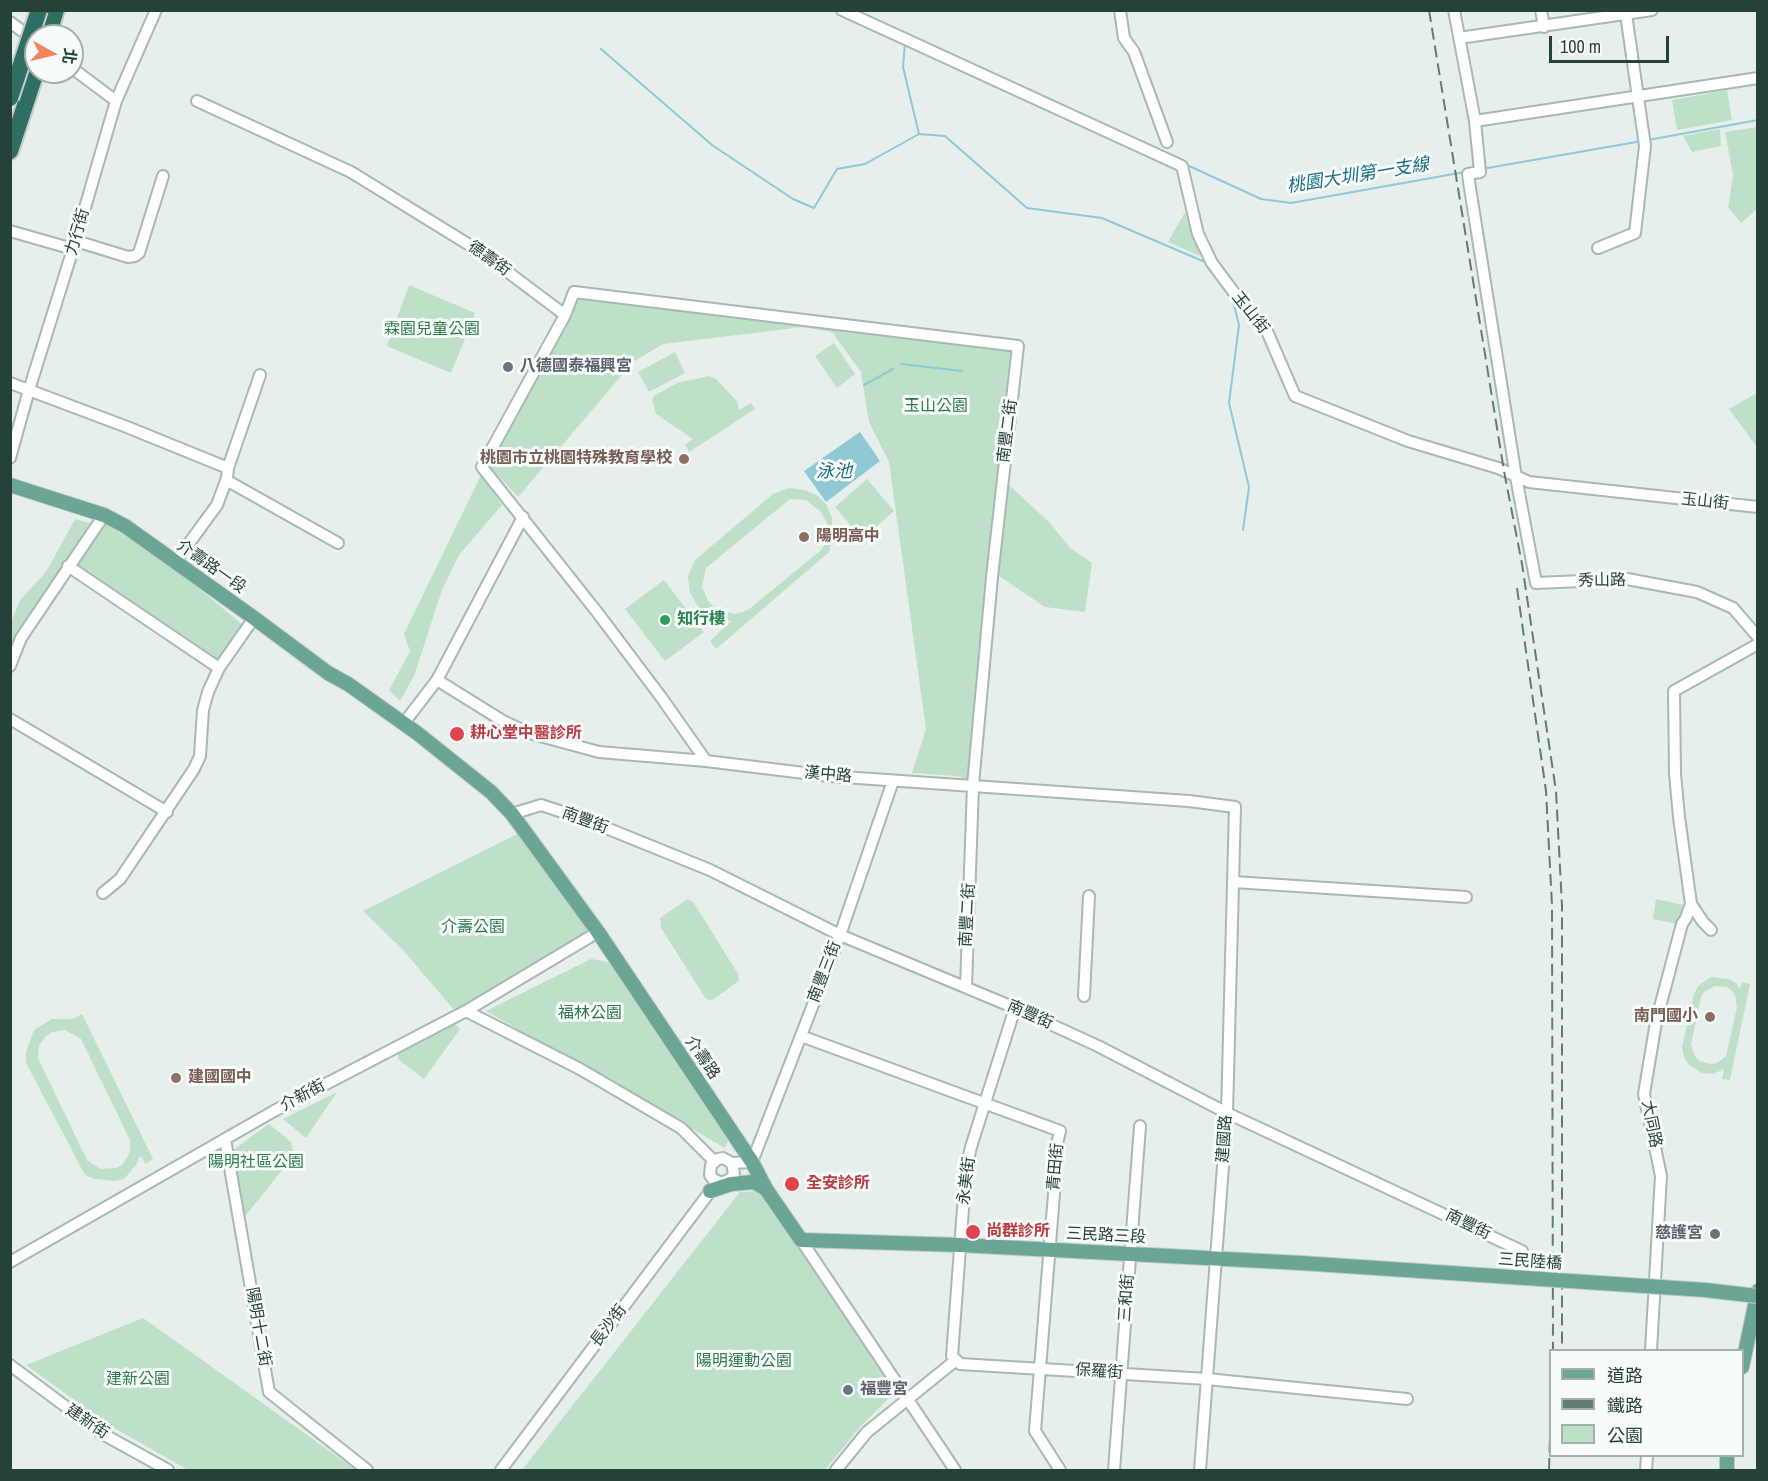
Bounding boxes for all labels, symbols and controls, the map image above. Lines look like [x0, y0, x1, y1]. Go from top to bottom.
north arrow [24, 24, 84, 84]
scale bar [1552, 24, 1672, 62]
text: 100 m [1560, 34, 1601, 59]
text: 北 [58, 47, 82, 66]
water label: 桃園大圳第一支線 [1285, 154, 1431, 198]
street label: 力行街 [62, 206, 94, 258]
street label: 德壽街 [464, 237, 514, 281]
street label: 玉山街 [1227, 288, 1273, 338]
park label: 霖園兒童公園 [384, 320, 480, 340]
place label: 八德國泰福興宮 [520, 357, 632, 377]
marker: 八德國泰福興宮 [501, 360, 515, 374]
park label: 玉山公園 [904, 397, 968, 417]
street label: 南豐二街 [995, 398, 1021, 464]
place label: 桃園市立桃園特殊教育學校 [480, 449, 672, 469]
marker: 桃園市立桃園特殊教育學校 [677, 452, 691, 466]
water label: 泳池 [816, 461, 852, 483]
street label: 玉山街 [1680, 490, 1730, 514]
place label: 陽明高中 [816, 527, 880, 547]
marker: 陽明高中 [797, 530, 811, 544]
street label: 介壽路一段 [173, 536, 249, 598]
street label: 秀山路 [1578, 571, 1626, 591]
place label: 知行樓 [677, 610, 725, 630]
marker: 知行樓 [658, 613, 672, 627]
place label: 耕心堂中醫診所 [470, 724, 582, 744]
marker: 耕心堂中醫診所 [448, 725, 466, 743]
street label: 漢中路 [803, 763, 853, 787]
street label: 南豐街 [559, 804, 611, 838]
street label: 南豐二街 [957, 883, 979, 947]
park label: 介壽公園 [441, 918, 505, 938]
street label: 南豐三街 [805, 939, 845, 1005]
street label: 南豐街 [1004, 996, 1056, 1034]
park label: 福林公園 [558, 1004, 622, 1024]
place label: 南門國小 [1634, 1007, 1698, 1027]
marker: 南門國小 [1703, 1010, 1717, 1024]
street label: 介壽路 [681, 1033, 723, 1083]
place label: 建國國中 [188, 1068, 252, 1088]
marker: 建國國中 [169, 1071, 183, 1085]
street label: 介新街 [277, 1076, 329, 1116]
street label: 大同路 [1637, 1099, 1665, 1149]
street label: 建國路 [1214, 1114, 1236, 1164]
street label: 青田街 [1044, 1142, 1068, 1192]
park label: 陽明社區公園 [208, 1153, 304, 1173]
street label: 永美街 [955, 1156, 979, 1206]
place label: 全安診所 [806, 1174, 870, 1194]
marker: 全安診所 [783, 1175, 801, 1193]
street label: 南豐街 [1442, 1206, 1494, 1244]
place label: 尚群診所 [986, 1222, 1050, 1242]
marker: 尚群診所 [964, 1223, 982, 1241]
street label: 三民路三段 [1066, 1224, 1146, 1248]
place label: 慈護宮 [1655, 1224, 1703, 1244]
marker: 慈護宮 [1708, 1227, 1722, 1241]
street label: 三民陸橋 [1497, 1250, 1563, 1274]
street label: 三和街 [1116, 1273, 1138, 1323]
street label: 陽明十二街 [242, 1286, 274, 1368]
street label: 長沙街 [587, 1301, 631, 1351]
legend [1549, 1349, 1744, 1457]
park label: 陽明運動公園 [696, 1352, 792, 1372]
street label: 保羅街 [1074, 1361, 1124, 1383]
text: 道路 [1607, 1363, 1643, 1388]
park label: 建新公園 [106, 1370, 170, 1390]
place label: 福豐宮 [860, 1380, 908, 1400]
marker: 福豐宮 [841, 1383, 855, 1397]
text: 鐵路 [1607, 1393, 1643, 1418]
street label: 建新街 [62, 1401, 112, 1443]
text: 公園 [1607, 1423, 1643, 1448]

